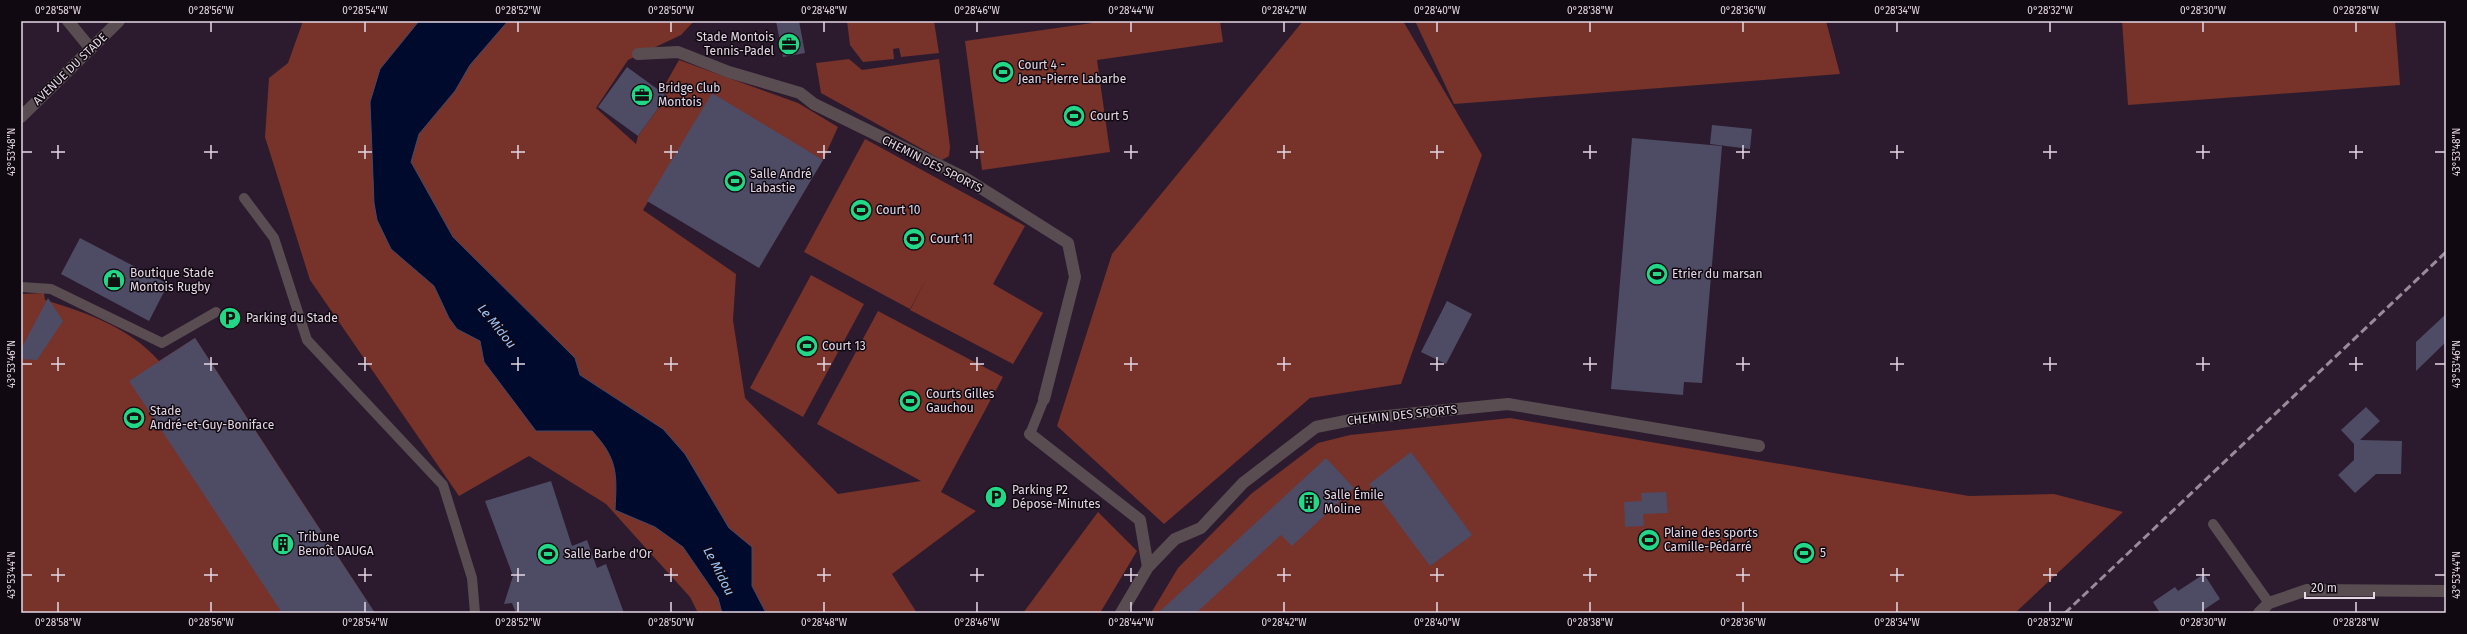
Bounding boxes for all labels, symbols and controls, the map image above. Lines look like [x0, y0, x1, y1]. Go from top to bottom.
text: 0°28'58"W [35, 5, 82, 17]
text: 0°28'56"W [188, 5, 235, 17]
text: 0°28'54"W [342, 5, 388, 17]
text: 0°28'52"W [495, 5, 541, 17]
text: 0°28'50"W [648, 5, 695, 17]
text: 0°28'48"W [801, 5, 848, 17]
text: 0°28'46"W [954, 5, 1001, 17]
text: 0°28'44"W [1108, 5, 1154, 17]
text: 0°28'42"W [1261, 5, 1307, 17]
text: 0°28'40"W [1414, 5, 1461, 17]
text: 0°28'38"W [1567, 5, 1614, 17]
text: 0°28'36"W [1720, 5, 1767, 17]
text: 0°28'34"W [1874, 5, 1920, 17]
text: 0°28'32"W [2027, 5, 2073, 17]
text: 0°28'30"W [2180, 5, 2227, 17]
text: 0°28'28"W [2333, 5, 2380, 17]
street label: AVENUE DU STADE [30, 30, 110, 108]
place label: Stade Montois Tennis-Padel [696, 30, 774, 58]
office icon: Stade Montois Tennis-Padel [776, 31, 802, 57]
place label: Court 4 - Jean-Pierre Labarbe [1018, 58, 1126, 86]
sports icon: Court 4 - Jean-Pierre Labarbe [990, 59, 1016, 85]
place label: Bridge Club Montois [658, 81, 721, 109]
office icon: Bridge Club Montois [629, 82, 655, 108]
sports icon: Court 5 [1061, 103, 1087, 129]
place label: Court 5 [1090, 109, 1129, 123]
text: 43°53'48"N [6, 128, 18, 176]
text: 43°53'48"N [2451, 128, 2463, 176]
street label: CHEMIN DES SPORTS [880, 133, 985, 196]
place label: Salle André Labastie [750, 167, 812, 195]
sports icon: Salle André Labastie [722, 168, 748, 194]
sports icon: Court 10 [848, 197, 874, 223]
place label: Court 10 [876, 203, 921, 217]
sports icon: Court 11 [901, 226, 927, 252]
place label: Court 11 [930, 232, 973, 246]
sports icon: Etrier du marsan [1644, 261, 1670, 287]
place label: Boutique Stade Montois Rugby [130, 266, 214, 294]
shop icon: Boutique Stade Montois Rugby [101, 267, 127, 293]
place label: Etrier du marsan [1672, 267, 1763, 281]
water label: Le Midou [475, 301, 519, 351]
parking icon: Parking du Stade [217, 305, 243, 331]
place label: Parking du Stade [246, 311, 338, 325]
sports icon: Court 13 [794, 333, 820, 359]
place label: Court 13 [822, 339, 866, 353]
text: 43°53'46"N [6, 340, 18, 388]
text: 43°53'46"N [2451, 340, 2463, 388]
place label: Courts Gilles Gauchou [926, 387, 995, 415]
sports icon: Courts Gilles Gauchou [897, 388, 923, 414]
street label: CHEMIN DES SPORTS [1346, 402, 1458, 428]
place label: Stade André-et-Guy-Boniface [150, 404, 274, 432]
sports icon: Stade André-et-Guy-Boniface [121, 405, 147, 431]
place label: Parking P2 Dépose-Minutes [1012, 483, 1101, 511]
parking icon: Parking P2 Dépose-Minutes [983, 484, 1009, 510]
place label: Salle Émile Moline [1324, 487, 1384, 516]
building icon: Salle Émile Moline [1296, 489, 1322, 515]
place label: Plaine des sports Camille-Pédarré [1664, 526, 1758, 554]
sports icon: Plaine des sports Camille-Pédarré [1636, 527, 1662, 553]
place label: Tribune Benoît DAUGA [298, 530, 374, 558]
building icon: Tribune Benoît DAUGA [270, 531, 296, 557]
sports icon: 5 [1791, 540, 1817, 566]
sports icon: Salle Barbe d'Or [535, 541, 561, 567]
water label: Le Midou [700, 544, 738, 598]
place label: 5 [1820, 546, 1826, 560]
place label: Salle Barbe d'Or [564, 547, 652, 561]
text: 43°53'44"N [6, 551, 18, 599]
text: 43°53'44"N [2451, 551, 2463, 599]
scale bar [2305, 574, 2374, 600]
text: 20 m [2311, 581, 2337, 595]
text: 0°28'58"W [35, 617, 82, 629]
text: 0°28'56"W [188, 617, 235, 629]
text: 0°28'54"W [342, 617, 388, 629]
text: 0°28'52"W [495, 617, 541, 629]
text: 0°28'50"W [648, 617, 695, 629]
text: 0°28'48"W [801, 617, 848, 629]
text: 0°28'46"W [954, 617, 1001, 629]
text: 0°28'44"W [1108, 617, 1154, 629]
text: 0°28'42"W [1261, 617, 1307, 629]
text: 0°28'40"W [1414, 617, 1461, 629]
text: 0°28'38"W [1567, 617, 1614, 629]
text: 0°28'36"W [1720, 617, 1767, 629]
text: 0°28'34"W [1874, 617, 1920, 629]
text: 0°28'32"W [2027, 617, 2073, 629]
text: 0°28'30"W [2180, 617, 2227, 629]
text: 0°28'28"W [2333, 617, 2380, 629]

